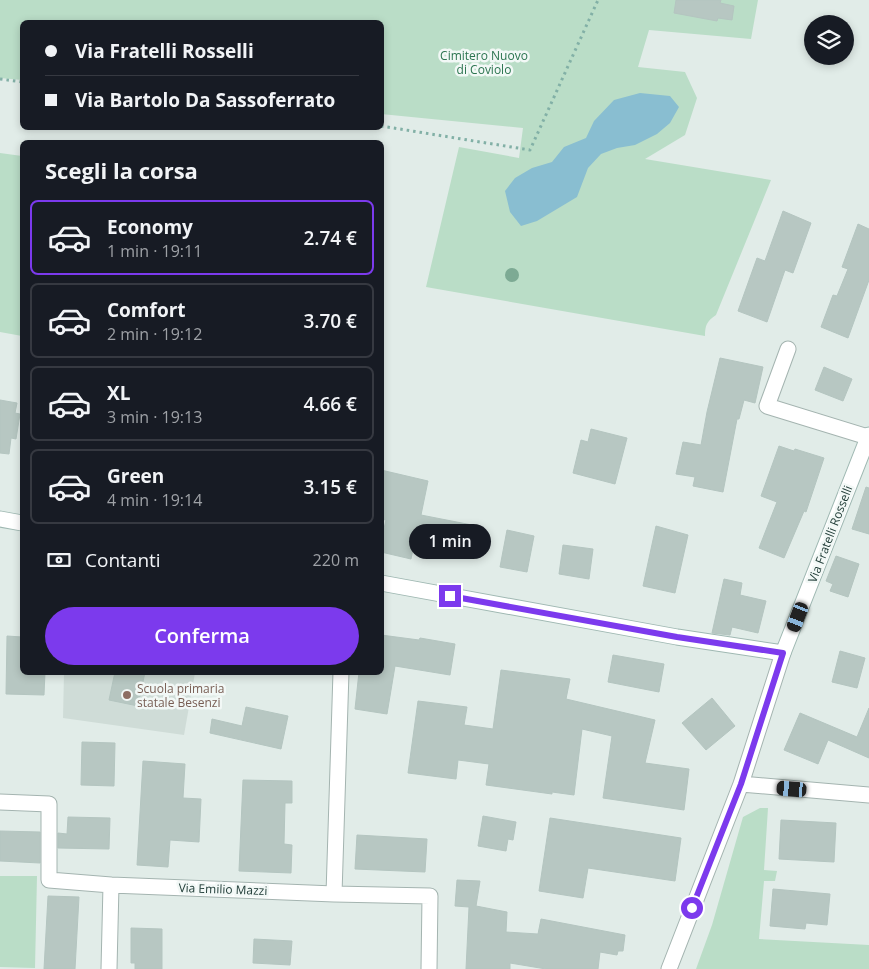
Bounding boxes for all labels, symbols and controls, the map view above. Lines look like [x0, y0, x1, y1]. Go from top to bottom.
map controls [804, 15, 854, 65]
button: layers [804, 15, 854, 65]
text: Via Fratelli Rosselli [75, 38, 254, 64]
park label: Cimitero Nuovo di Coviolo [440, 47, 528, 78]
text: Via Bartolo Da Sassoferrato [75, 87, 335, 113]
text: Scegli la corsa [45, 155, 198, 185]
text: Economy [107, 214, 193, 240]
icon: car [47, 215, 92, 260]
text: 2.74 € [303, 225, 357, 251]
text: 1 min · 19:11 [107, 240, 202, 262]
text: Comfort [107, 297, 186, 323]
icon: car [47, 298, 92, 343]
text: 3.70 € [303, 308, 357, 334]
text: 2 min · 19:12 [107, 323, 202, 345]
text: XL [107, 380, 130, 406]
icon: car [47, 381, 92, 426]
text: 4.66 € [303, 391, 357, 417]
text: 3 min · 19:13 [107, 406, 202, 428]
text: Green [107, 463, 164, 489]
icon: car [47, 464, 92, 509]
text: 3.15 € [303, 474, 357, 500]
street label: Via Fratelli Rosselli [804, 483, 856, 585]
text: 4 min · 19:14 [107, 489, 202, 511]
callout: 1 min [409, 524, 491, 558]
text: 1 min [428, 530, 472, 552]
icon: cash [45, 546, 73, 574]
text: Contanti [85, 547, 161, 573]
text: 220 m [313, 549, 359, 571]
route end [439, 585, 461, 607]
car [785, 600, 810, 634]
button: Conferma [45, 607, 359, 665]
place label: Scuola primaria statale Besenzi [137, 680, 224, 711]
marker: Scuola primaria statale Besenzi [121, 689, 133, 701]
car [776, 780, 807, 798]
street label: Via Emilio Mazzi [178, 879, 268, 899]
route start [681, 897, 703, 919]

